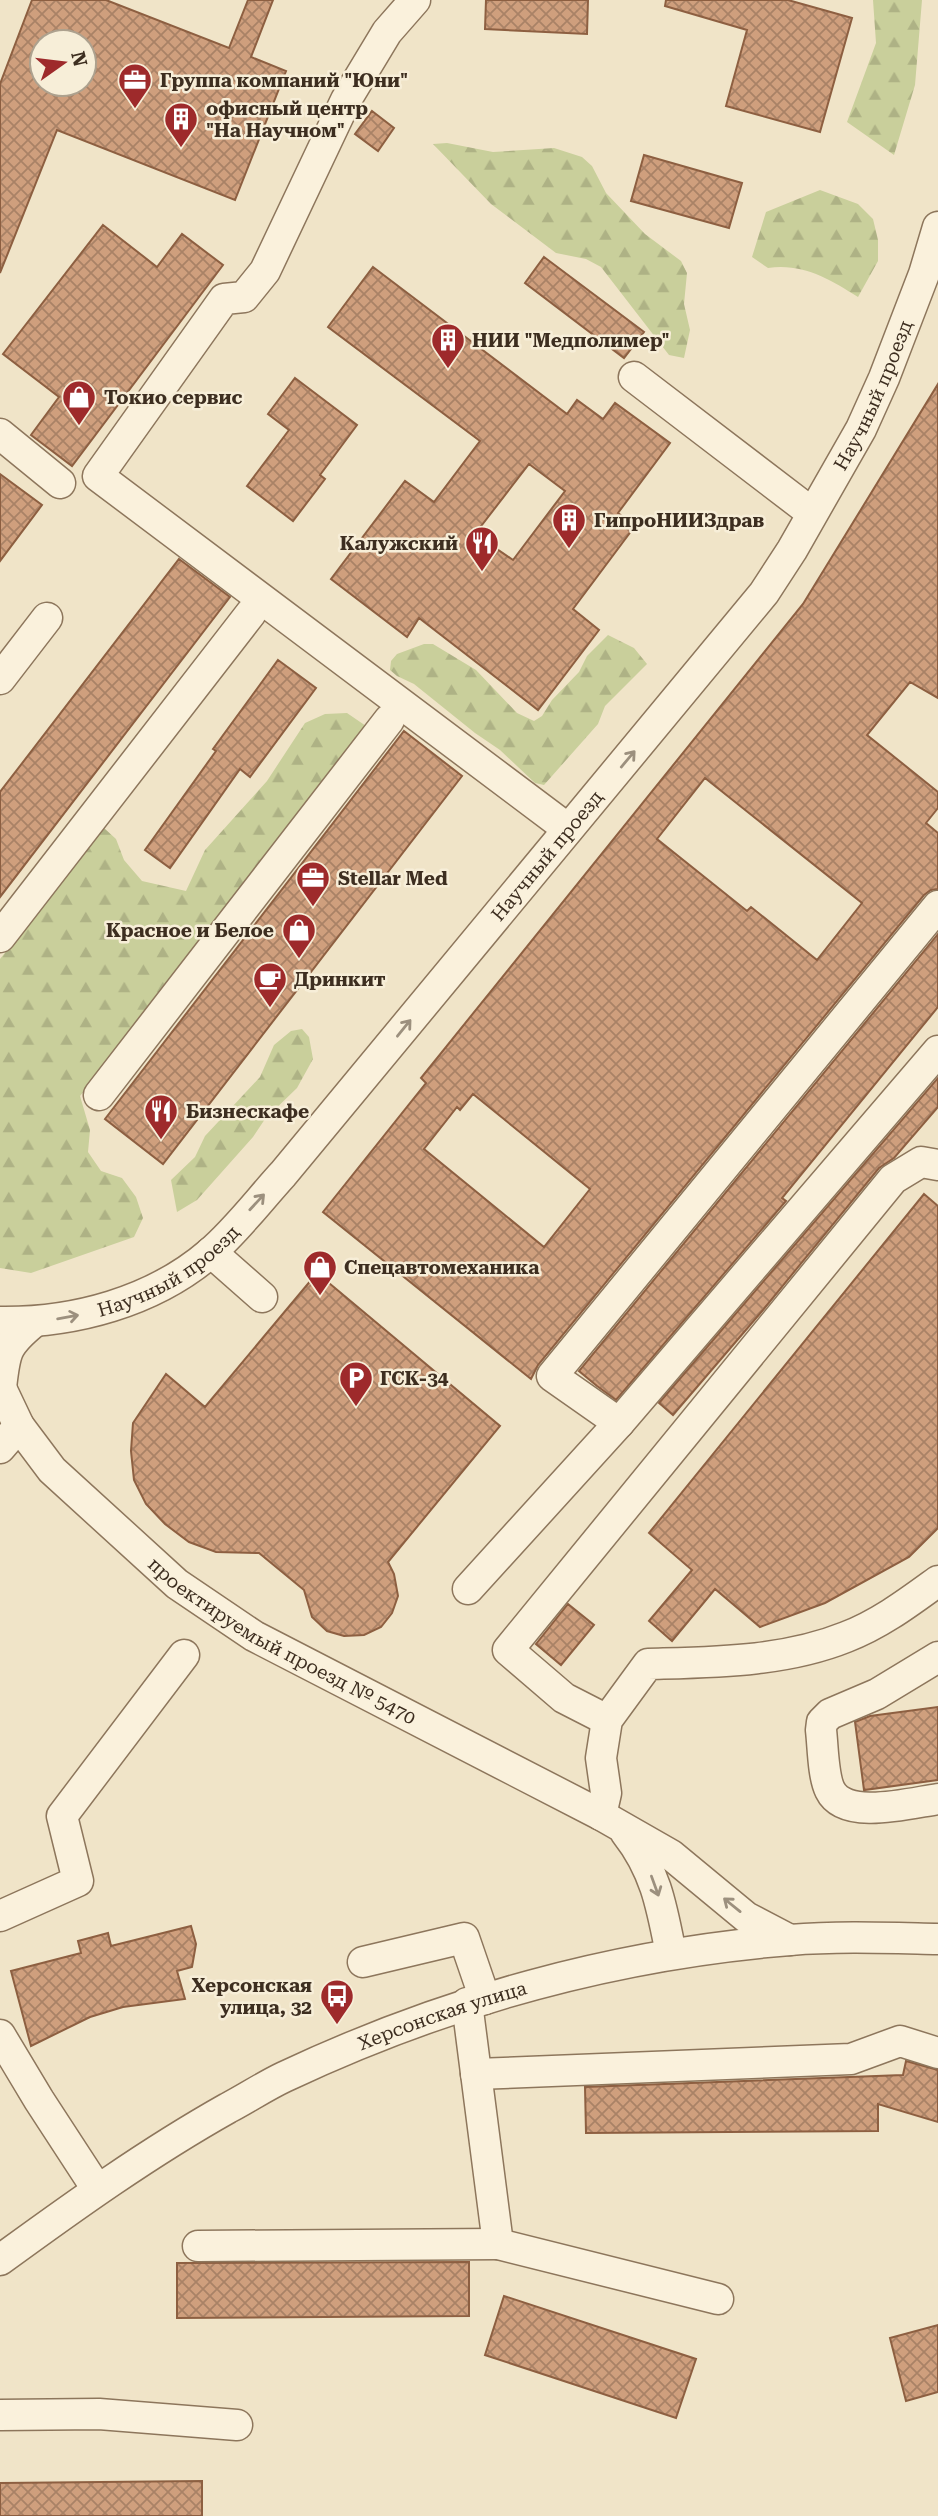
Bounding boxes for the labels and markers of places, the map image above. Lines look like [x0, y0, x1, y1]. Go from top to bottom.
office icon: Группа компаний "Юни" [116, 61, 154, 110]
place label: Группа компаний "Юни" [160, 69, 408, 92]
place label: офисный центр "На Научном" [206, 97, 368, 142]
building icon: офисный центр "На Научном" [162, 100, 200, 149]
building icon: НИИ "Медполимер" [429, 321, 467, 370]
place label: НИИ "Медполимер" [472, 329, 670, 352]
shop icon: Токио сервис [60, 378, 98, 427]
place label: Токио сервис [104, 386, 243, 409]
building icon: ГипроНИИЗдрав [550, 501, 588, 550]
place label: ГипроНИИЗдрав [594, 509, 764, 532]
restaurant icon: Калужский [463, 524, 501, 573]
place label: Калужский [340, 532, 458, 555]
office icon: Stellar Med [294, 859, 332, 908]
place label: Stellar Med [338, 867, 448, 890]
shop icon: Красное и Белое [280, 911, 318, 960]
place label: Красное и Белое [106, 919, 274, 942]
cafe icon: Дринкит [251, 960, 289, 1009]
place label: Дринкит [294, 968, 386, 991]
restaurant icon: Бизнескафе [142, 1092, 180, 1141]
place label: Бизнескафе [186, 1100, 309, 1123]
shop icon: Спецавтомеханика [301, 1248, 339, 1297]
place label: Спецавтомеханика [344, 1256, 539, 1279]
parking icon: ГСК-34 [337, 1359, 375, 1408]
place label: ГСК-34 [380, 1367, 449, 1390]
place label: Херсонская улица, 32 [192, 1974, 312, 2019]
bus stop icon: Херсонская улица, 32 [318, 1977, 356, 2026]

